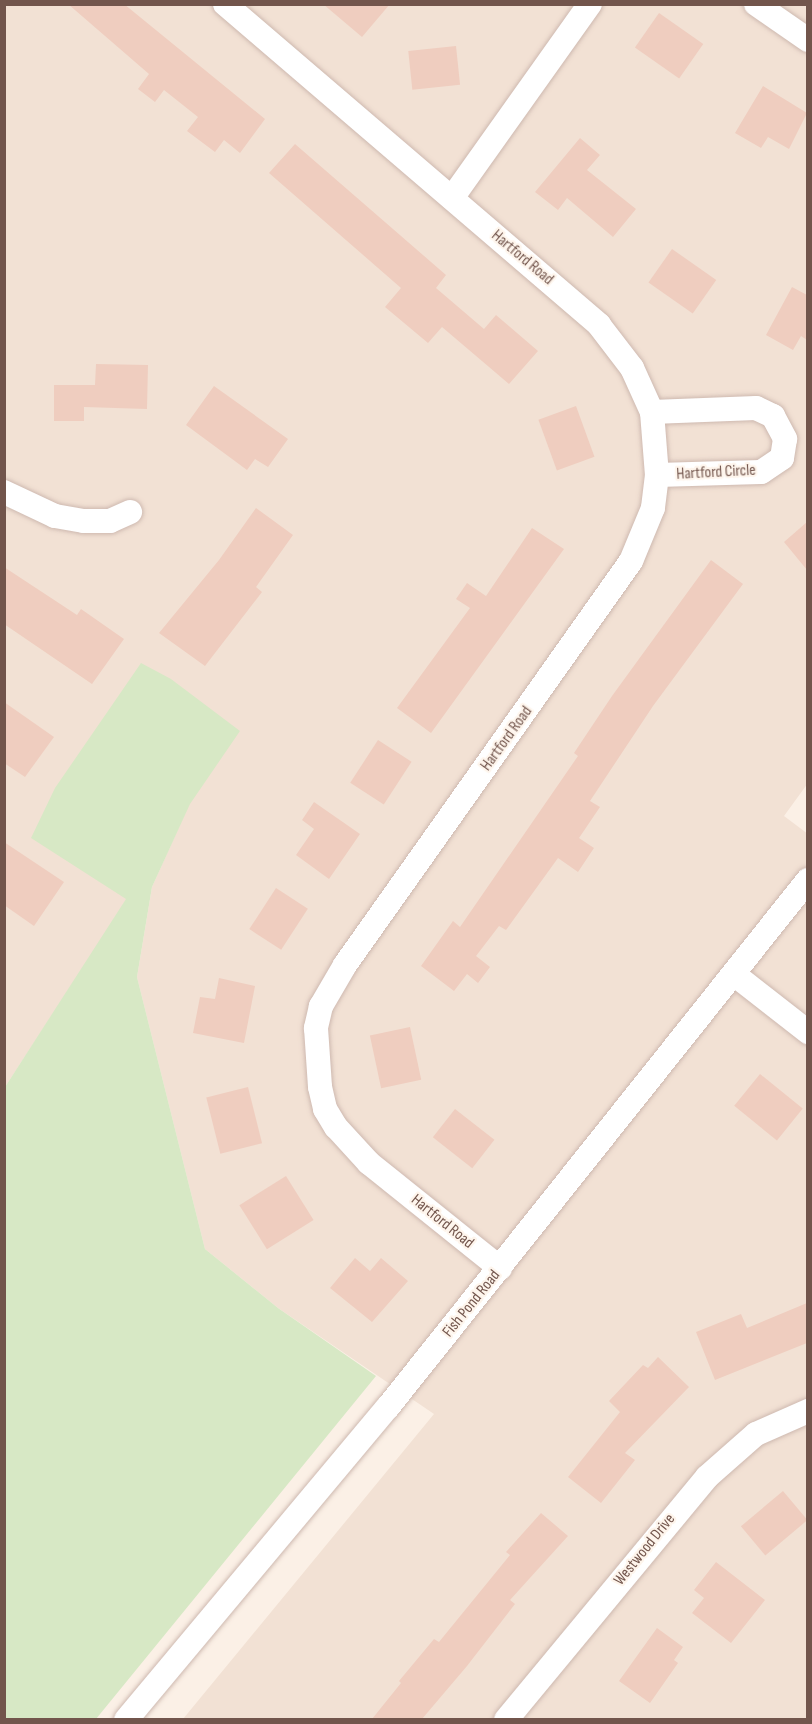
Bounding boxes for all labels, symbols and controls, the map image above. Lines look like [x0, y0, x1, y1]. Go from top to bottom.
street label: Hartford Road [487, 227, 557, 289]
street label: Hartford Circle [676, 461, 756, 485]
street label: Hartford Road [477, 703, 537, 775]
street label: Hartford Road [407, 1191, 477, 1253]
street label: Fish Pond Road [439, 1267, 505, 1341]
street label: Westwood Drive [610, 1510, 680, 1590]

